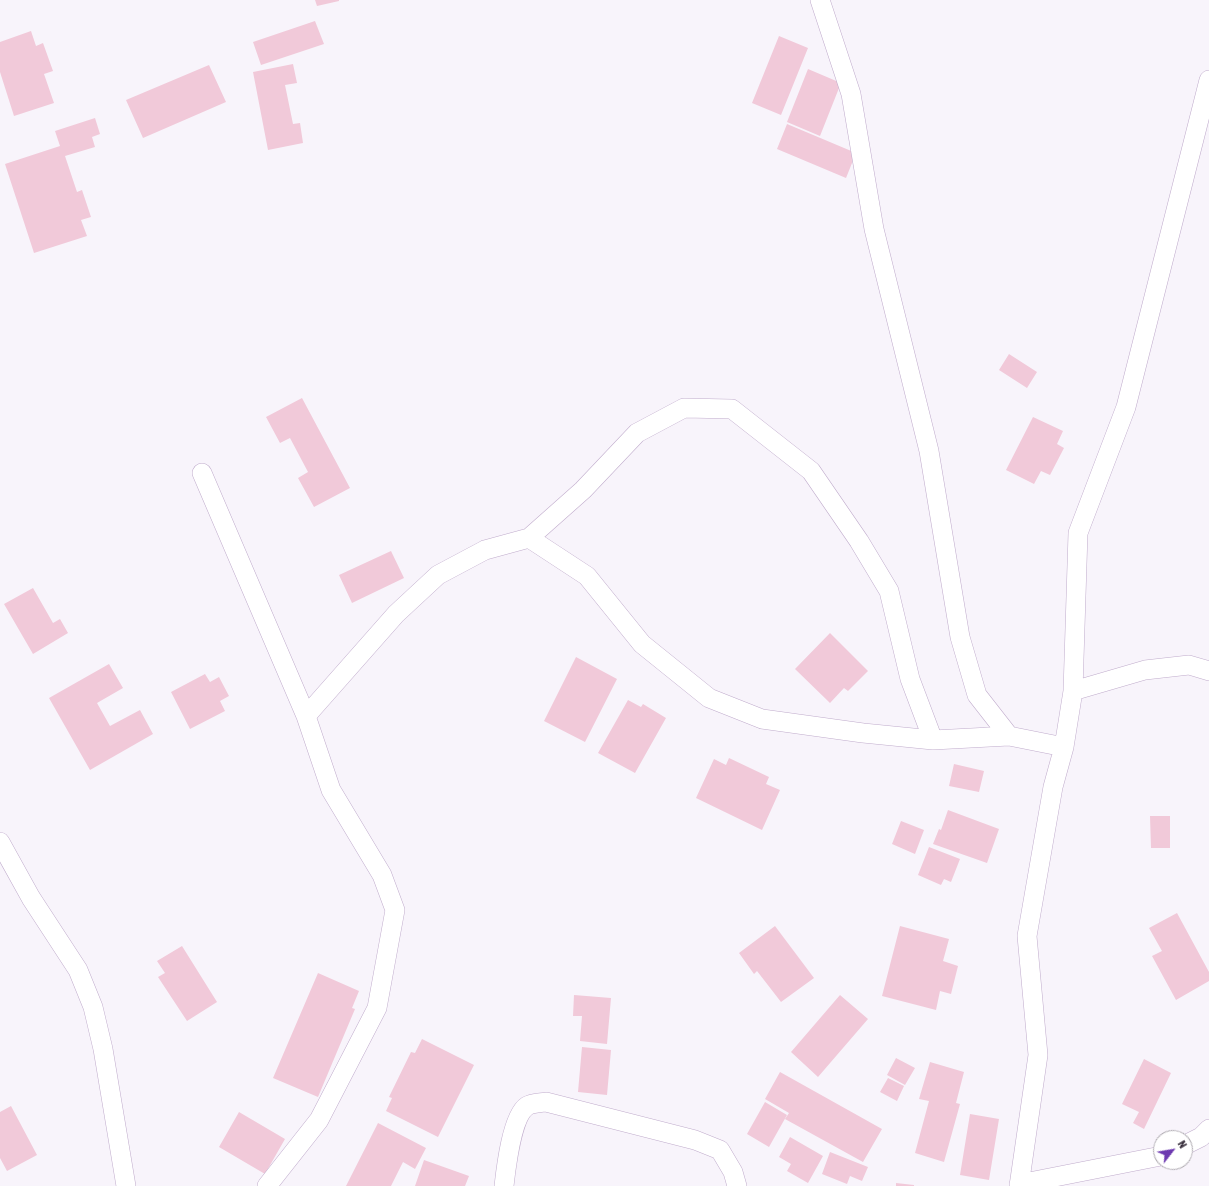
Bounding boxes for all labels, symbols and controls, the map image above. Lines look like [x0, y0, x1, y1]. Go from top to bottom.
north arrow [1153, 1130, 1193, 1170]
text: N [1176, 1138, 1189, 1150]

